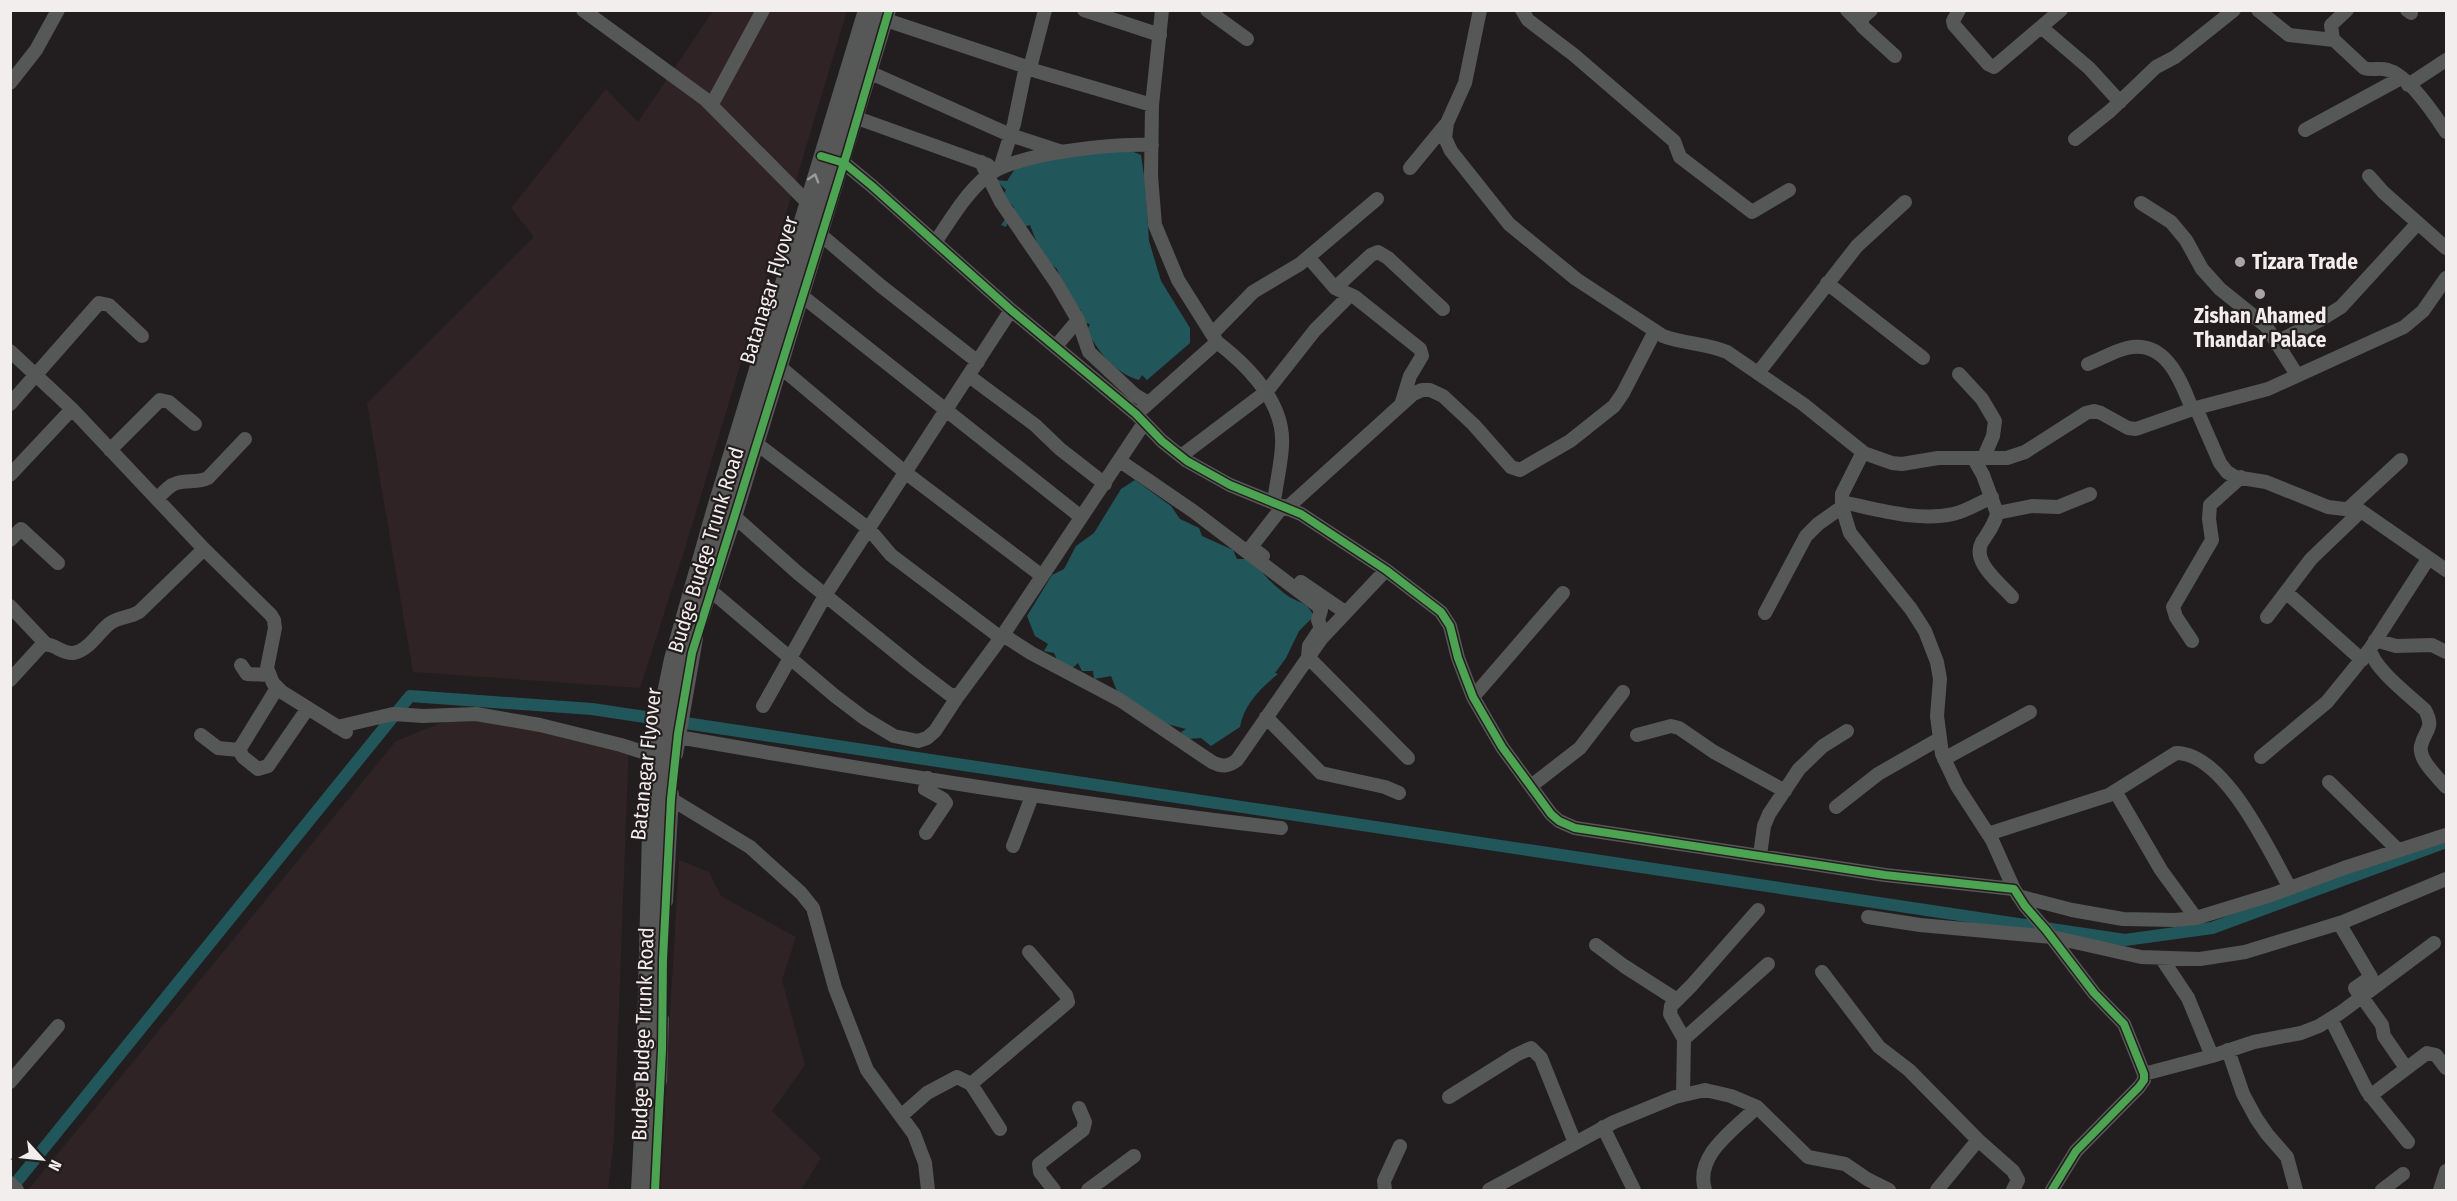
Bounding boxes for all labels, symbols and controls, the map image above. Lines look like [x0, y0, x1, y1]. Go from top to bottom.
one-way arrow [807, 173, 819, 184]
street label: Batanagar Flyover [734, 212, 804, 367]
place label: Tizara Trade [2252, 249, 2358, 275]
marker: Tizara Trade [2233, 255, 2247, 269]
marker: Zishan Ahamed Thandar Palace [2253, 287, 2267, 301]
place label: Zishan Ahamed Thandar Palace [2194, 303, 2327, 353]
street label: Budge Budge Trunk Road [662, 444, 750, 656]
street label: Batanagar Flyover [625, 686, 667, 842]
street label: Budge Budge Trunk Road [626, 927, 660, 1141]
north arrow [12, 1129, 72, 1189]
text: N [44, 1157, 66, 1174]

